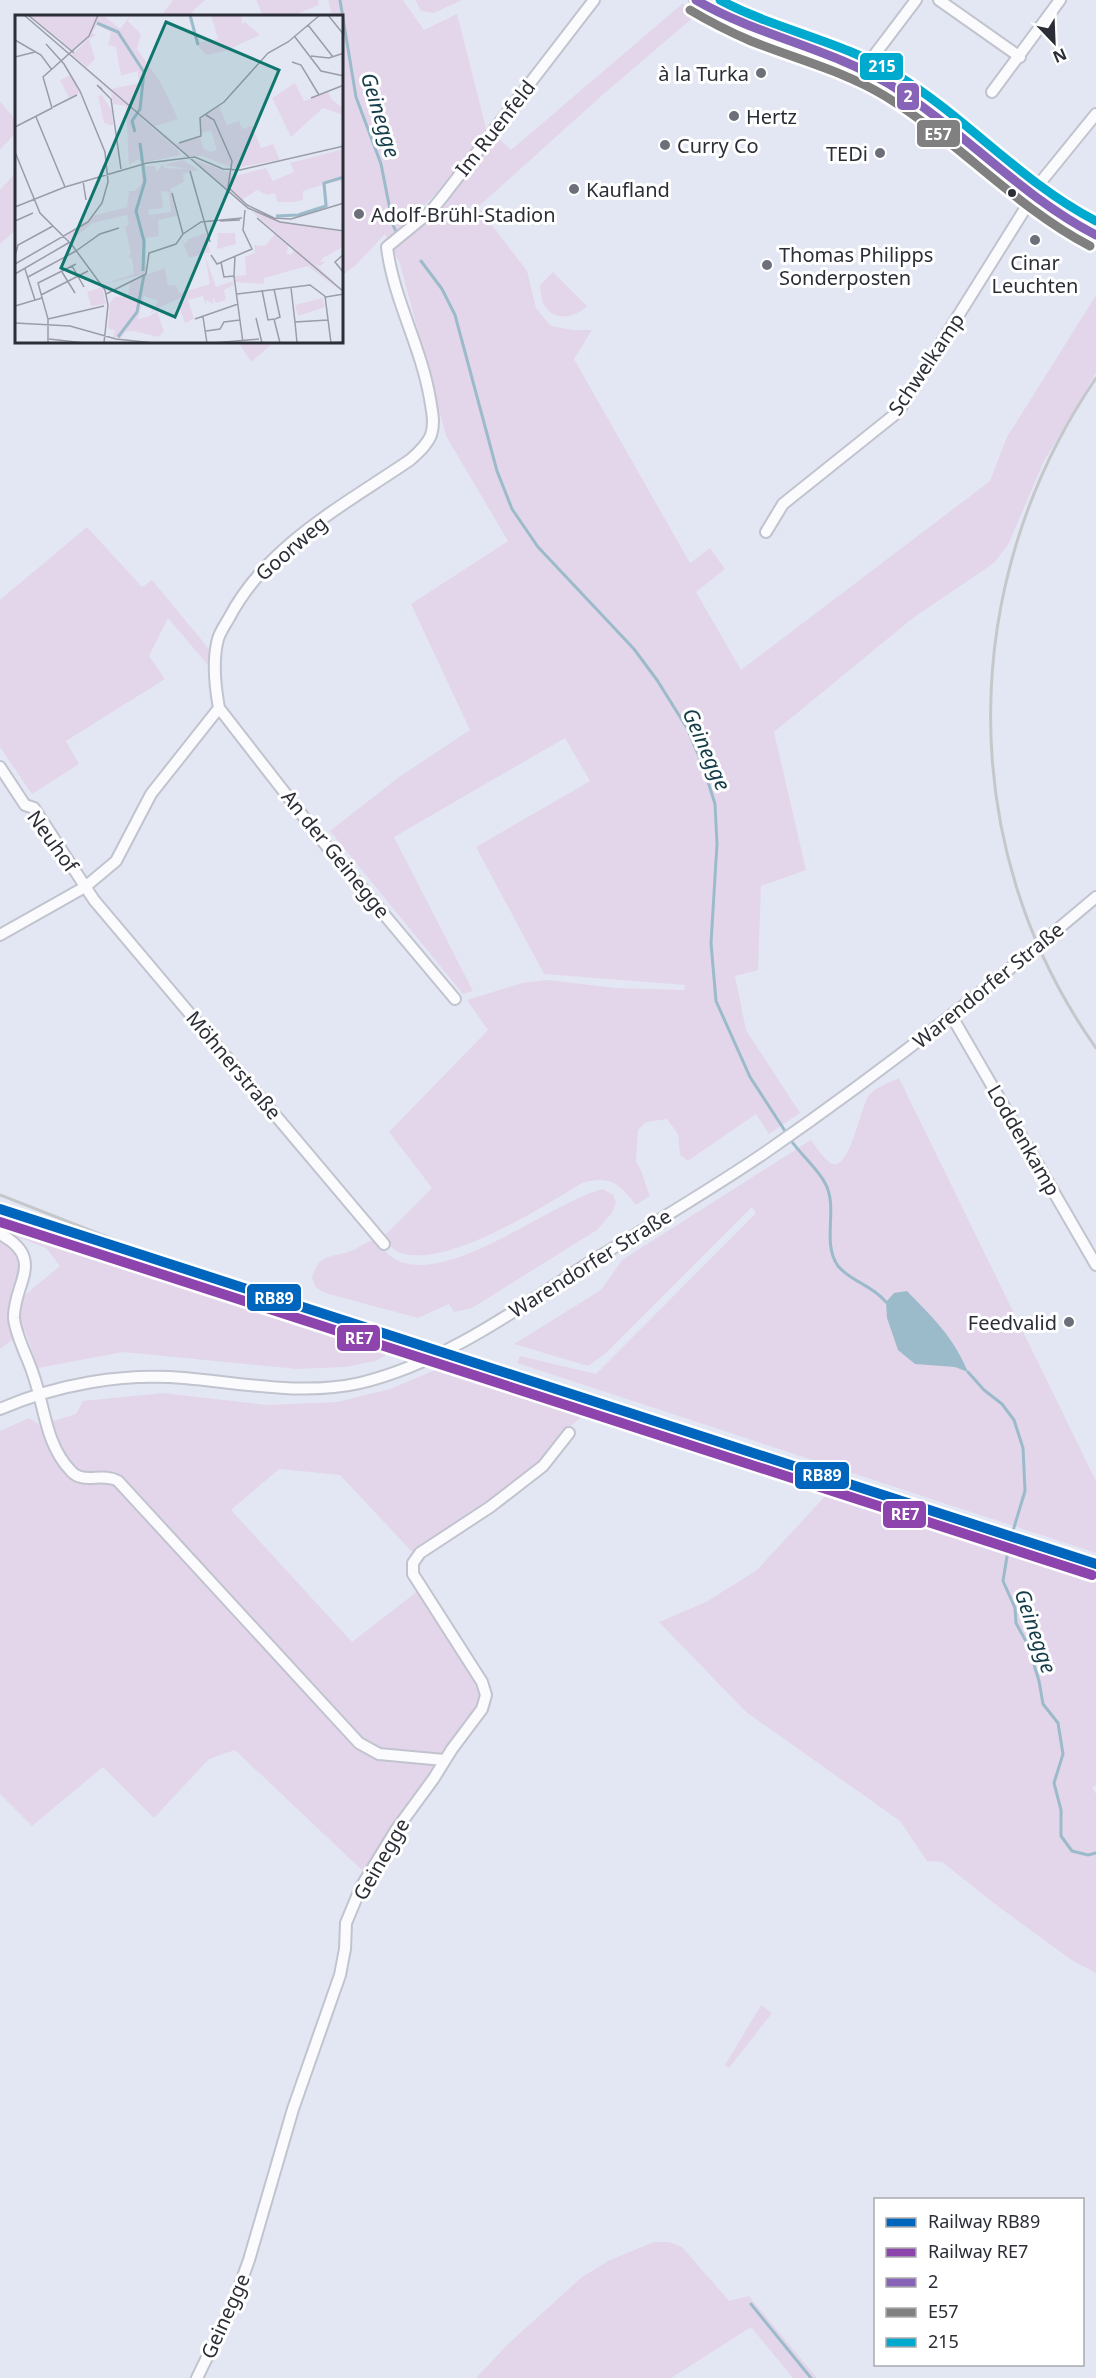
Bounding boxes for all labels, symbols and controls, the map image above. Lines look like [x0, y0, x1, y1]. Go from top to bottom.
north arrow [1024, 12, 1084, 72]
inset map [15, 15, 344, 344]
text: N [1050, 43, 1070, 68]
line badge: 215 [859, 52, 904, 81]
text: 215 [868, 55, 896, 77]
place label: à la Turka [658, 60, 749, 87]
marker: à la Turka [754, 66, 768, 80]
water label: Geinegge [355, 69, 407, 161]
street label: Im Ruenfeld [449, 74, 541, 182]
line badge: 2 [896, 82, 920, 111]
text: 2 [903, 85, 913, 107]
place label: Hertz [746, 103, 797, 130]
marker: Hertz [727, 109, 741, 123]
line badge: E57 [916, 119, 961, 148]
text: E57 [924, 123, 952, 145]
place label: Curry Co [677, 132, 759, 159]
marker: Curry Co [658, 138, 672, 152]
place label: TEDi [826, 140, 868, 167]
marker: TEDi [873, 146, 887, 160]
place label: Kaufland [586, 176, 670, 203]
marker: Kaufland [567, 182, 581, 196]
unlabelled marker [1006, 187, 1018, 199]
place label: Adolf-Brühl-Stadion [371, 201, 556, 228]
marker: Adolf-Brühl-Stadion [352, 207, 366, 221]
marker: Cinar Leuchten [1028, 233, 1042, 247]
place label: Thomas Philipps Sonderposten [779, 241, 933, 291]
place label: Cinar Leuchten [992, 249, 1078, 299]
marker: Thomas Philipps Sonderposten [760, 258, 774, 272]
street label: Schwelkamp [882, 308, 970, 420]
street label: Goorweg [250, 509, 332, 587]
water label: Geinegge [676, 703, 738, 795]
street label: An der Geinegge [276, 784, 396, 924]
street label: Neuhof [21, 805, 85, 878]
street label: Warendorfer Straße [907, 916, 1069, 1054]
street label: Möhnerstraße [181, 1005, 287, 1125]
street label: Loddenkamp [981, 1080, 1067, 1200]
street label: Warendorfer Straße [504, 1202, 676, 1324]
line badge: RB89 [246, 1283, 302, 1312]
text: RB89 [254, 1287, 294, 1309]
place label: Feedvalid [968, 1309, 1057, 1336]
marker: Feedvalid [1062, 1315, 1076, 1329]
line badge: RE7 [336, 1324, 381, 1352]
text: RE7 [345, 1327, 373, 1349]
line badge: RB89 [794, 1461, 850, 1490]
text: RB89 [802, 1464, 842, 1486]
line badge: RE7 [882, 1500, 927, 1529]
text: RE7 [891, 1503, 919, 1525]
water label: Geinegge [1009, 1585, 1063, 1677]
street label: Geinegge [347, 1813, 415, 1905]
legend [874, 2198, 1084, 2366]
text: Railway RB89 [928, 2209, 1040, 2233]
text: Railway RE7 [928, 2239, 1028, 2263]
street label: Geinegge [194, 2269, 256, 2363]
text: 2 [928, 2269, 938, 2293]
text: E57 [928, 2299, 959, 2323]
text: 215 [928, 2329, 959, 2353]

